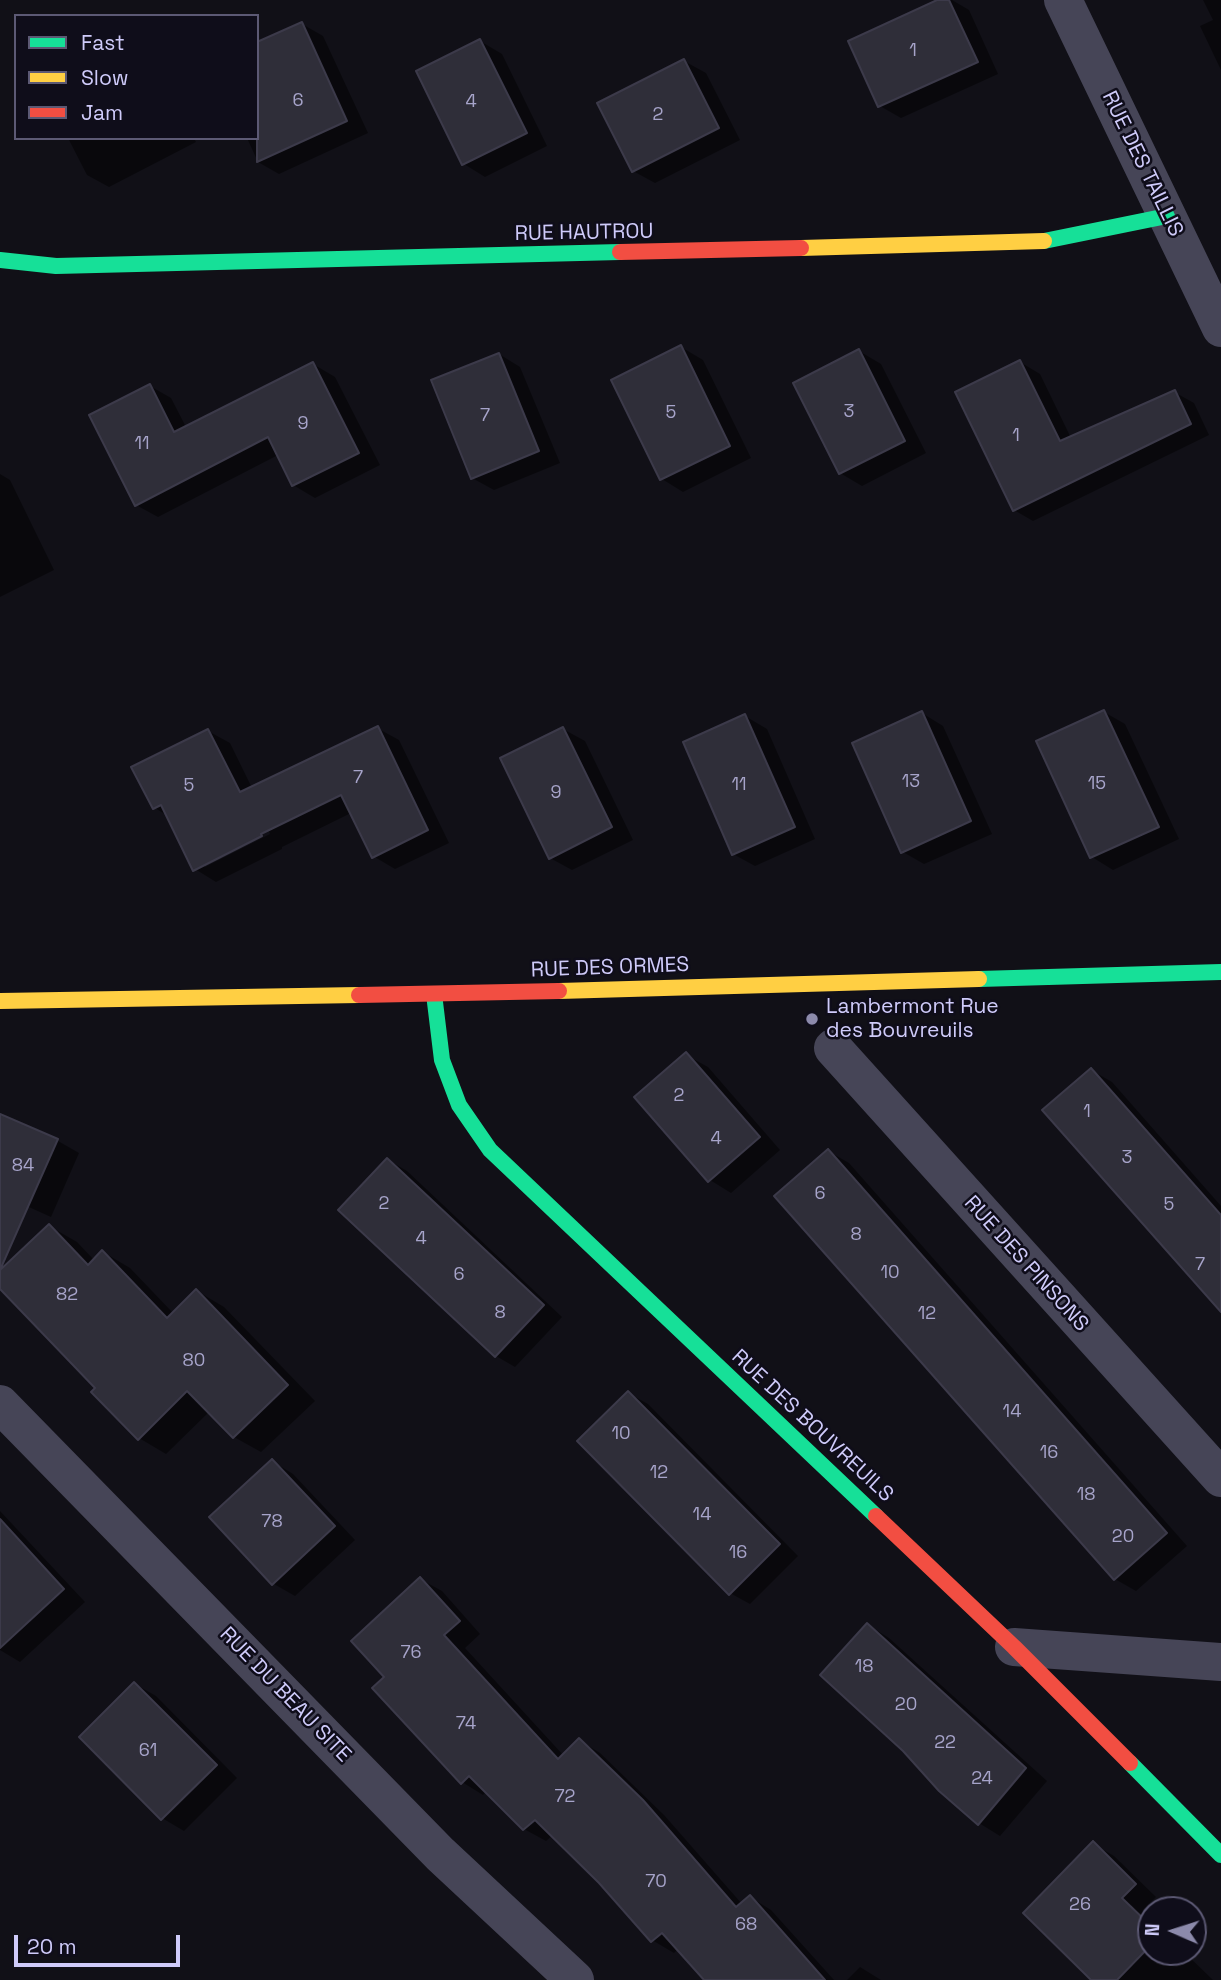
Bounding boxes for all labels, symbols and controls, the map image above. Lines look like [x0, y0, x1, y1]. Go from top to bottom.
legend [14, 14, 259, 140]
text: Fast [81, 29, 125, 56]
house number: 1 [909, 40, 917, 62]
text: Slow [81, 64, 129, 91]
street label: RUE DES TAILLIS [1096, 87, 1188, 241]
house number: 6 [292, 90, 304, 112]
house number: 4 [465, 91, 477, 113]
text: Jam [81, 99, 123, 126]
house number: 2 [653, 104, 663, 126]
street label: RUE HAUTROU [514, 219, 654, 247]
house number: 3 [844, 401, 854, 423]
house number: 5 [666, 402, 676, 424]
house number: 7 [480, 405, 490, 427]
house number: 9 [297, 413, 309, 435]
house number: 1 [1012, 425, 1020, 447]
house number: 11 [134, 433, 150, 455]
house number: 7 [353, 767, 363, 789]
house number: 13 [902, 771, 920, 793]
house number: 15 [1088, 773, 1106, 795]
house number: 11 [731, 774, 747, 796]
house number: 5 [184, 775, 194, 797]
house number: 9 [550, 782, 562, 804]
street label: RUE DES ORMES [530, 953, 690, 983]
place label: Lambermont Rue des Bouvreuils [826, 994, 999, 1044]
marker: Lambermont Rue des Bouvreuils [804, 1011, 820, 1027]
house number: 2 [674, 1085, 684, 1107]
house number: 1 [1083, 1101, 1091, 1123]
house number: 4 [710, 1128, 722, 1150]
house number: 3 [1122, 1147, 1132, 1169]
house number: 84 [12, 1155, 34, 1177]
house number: 6 [814, 1183, 826, 1205]
street label: RUE DES PINSONS [958, 1191, 1094, 1337]
house number: 2 [379, 1193, 389, 1215]
house number: 5 [1164, 1194, 1174, 1216]
house number: 8 [850, 1224, 862, 1246]
house number: 4 [415, 1228, 427, 1250]
house number: 7 [1195, 1254, 1205, 1276]
house number: 10 [880, 1262, 900, 1284]
house number: 6 [453, 1264, 465, 1286]
house number: 82 [56, 1284, 78, 1306]
house number: 8 [494, 1302, 506, 1324]
house number: 12 [918, 1303, 936, 1325]
street label: RUE DES BOUVREUILS [726, 1345, 898, 1507]
house number: 80 [183, 1350, 205, 1372]
house number: 14 [1003, 1401, 1021, 1423]
house number: 10 [611, 1423, 631, 1445]
house number: 16 [1040, 1442, 1058, 1464]
house number: 12 [650, 1462, 668, 1484]
house number: 18 [1077, 1484, 1095, 1506]
house number: 14 [693, 1504, 711, 1526]
house number: 78 [261, 1511, 283, 1533]
house number: 20 [1112, 1526, 1134, 1548]
house number: 16 [729, 1542, 747, 1564]
street label: RUE DU BEAU SITE [214, 1622, 356, 1768]
house number: 76 [400, 1642, 422, 1664]
house number: 18 [855, 1656, 873, 1678]
house number: 20 [895, 1694, 917, 1716]
house number: 74 [456, 1713, 476, 1735]
house number: 22 [934, 1732, 956, 1754]
house number: 61 [139, 1740, 157, 1762]
house number: 24 [971, 1768, 993, 1790]
house number: 72 [555, 1786, 575, 1808]
house number: 70 [645, 1871, 667, 1893]
house number: 26 [1069, 1894, 1091, 1916]
north arrow [1137, 1896, 1207, 1966]
house number: 68 [735, 1914, 757, 1936]
scale bar [18, 1920, 184, 1964]
text: N [1140, 1923, 1165, 1937]
text: 20 m [27, 1933, 77, 1960]

